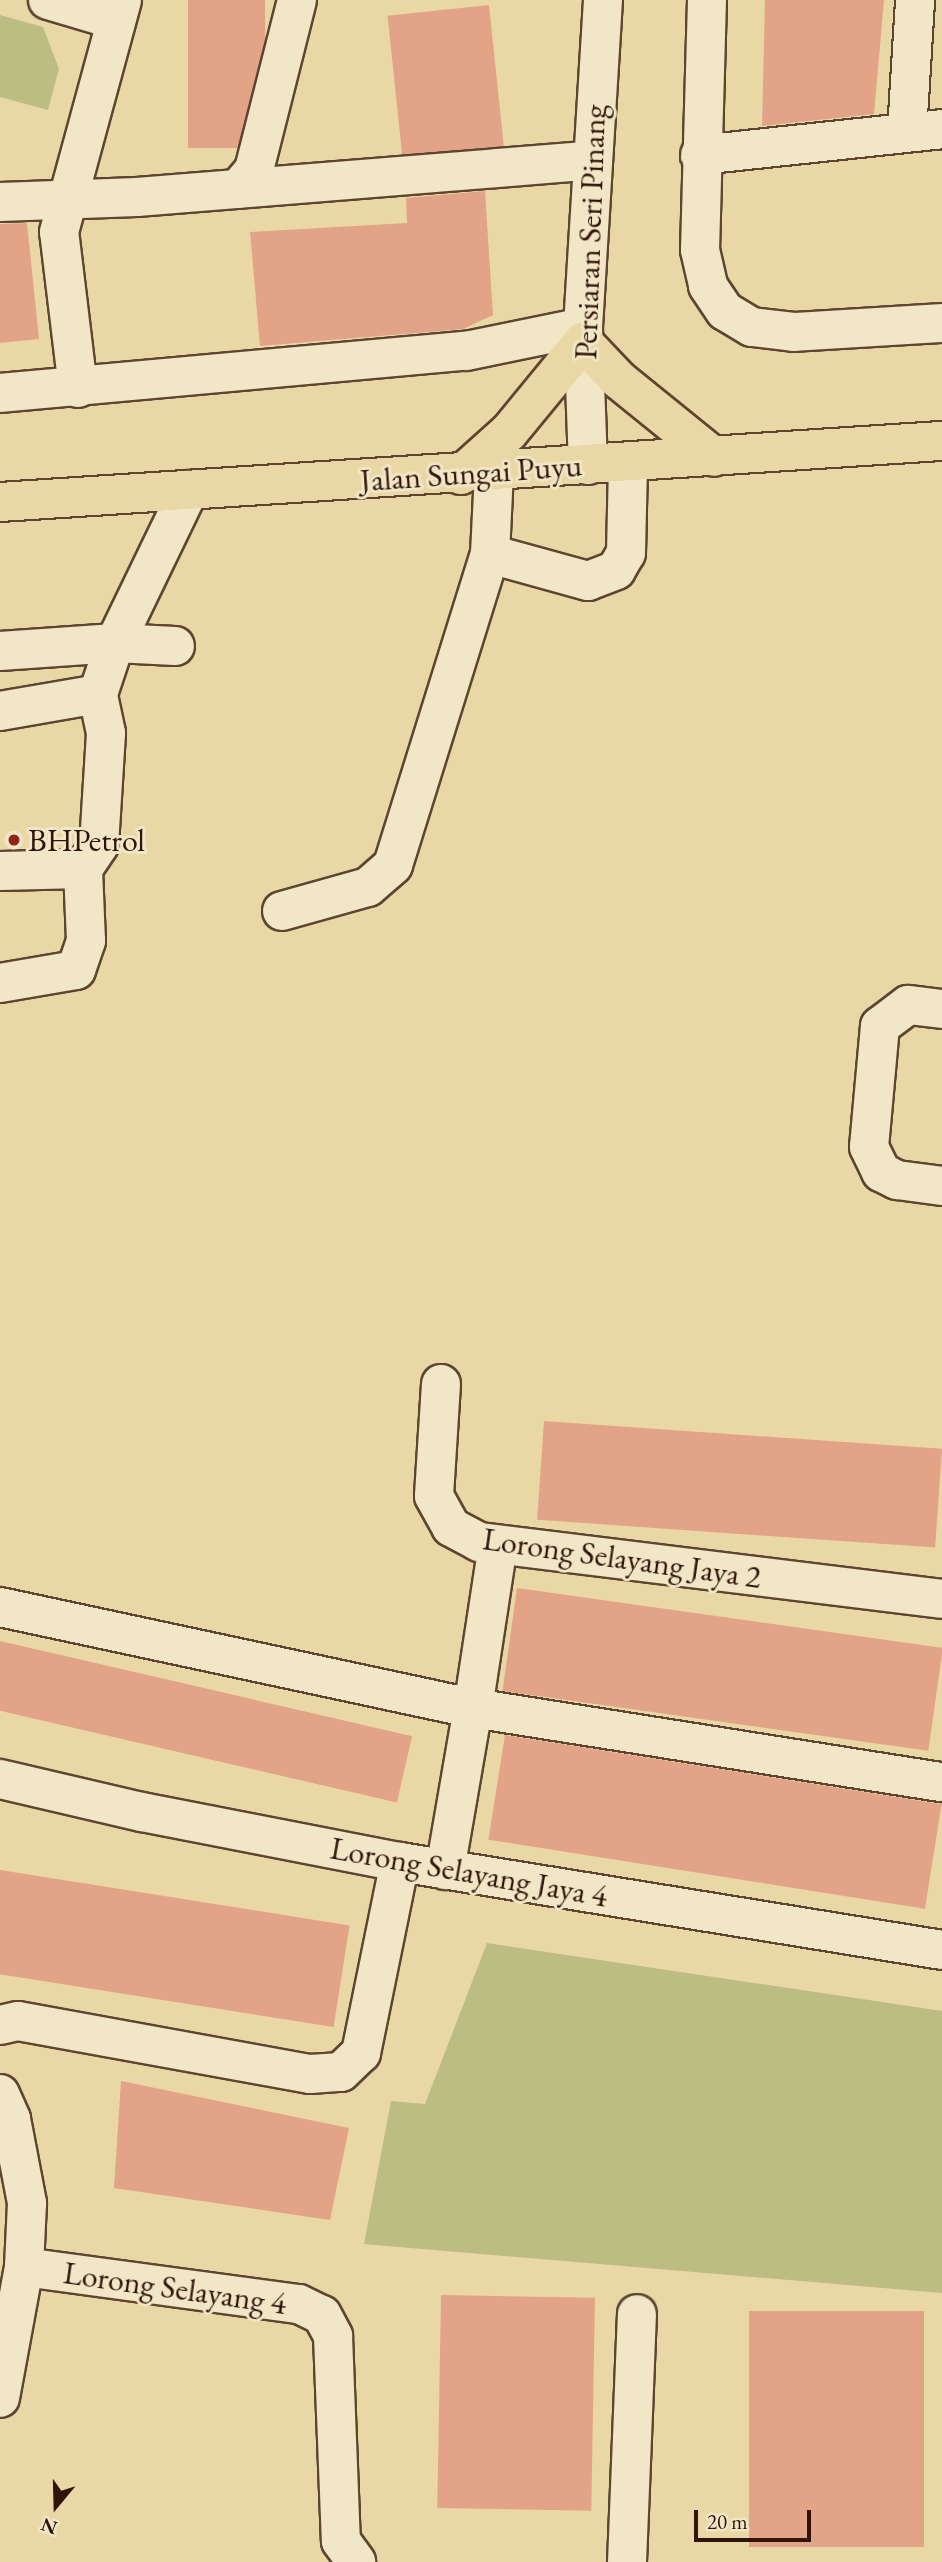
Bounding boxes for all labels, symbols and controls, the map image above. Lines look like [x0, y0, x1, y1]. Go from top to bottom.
street label: Persiaran Seri Pinang [566, 104, 614, 360]
street label: Jalan Sungai Puyu [359, 446, 583, 500]
place label: BHPetrol [28, 821, 145, 859]
marker: BHPetrol [6, 832, 22, 848]
street label: Lorong Selayang Jaya 2 [480, 1519, 764, 1597]
street label: Lorong Selayang Jaya 4 [327, 1829, 611, 1915]
street label: Lorong Selayang 4 [61, 2253, 289, 2323]
north arrow [21, 2471, 91, 2541]
scale bar [697, 2496, 814, 2540]
text: 20 m [707, 2508, 748, 2535]
text: N [38, 2512, 60, 2541]

